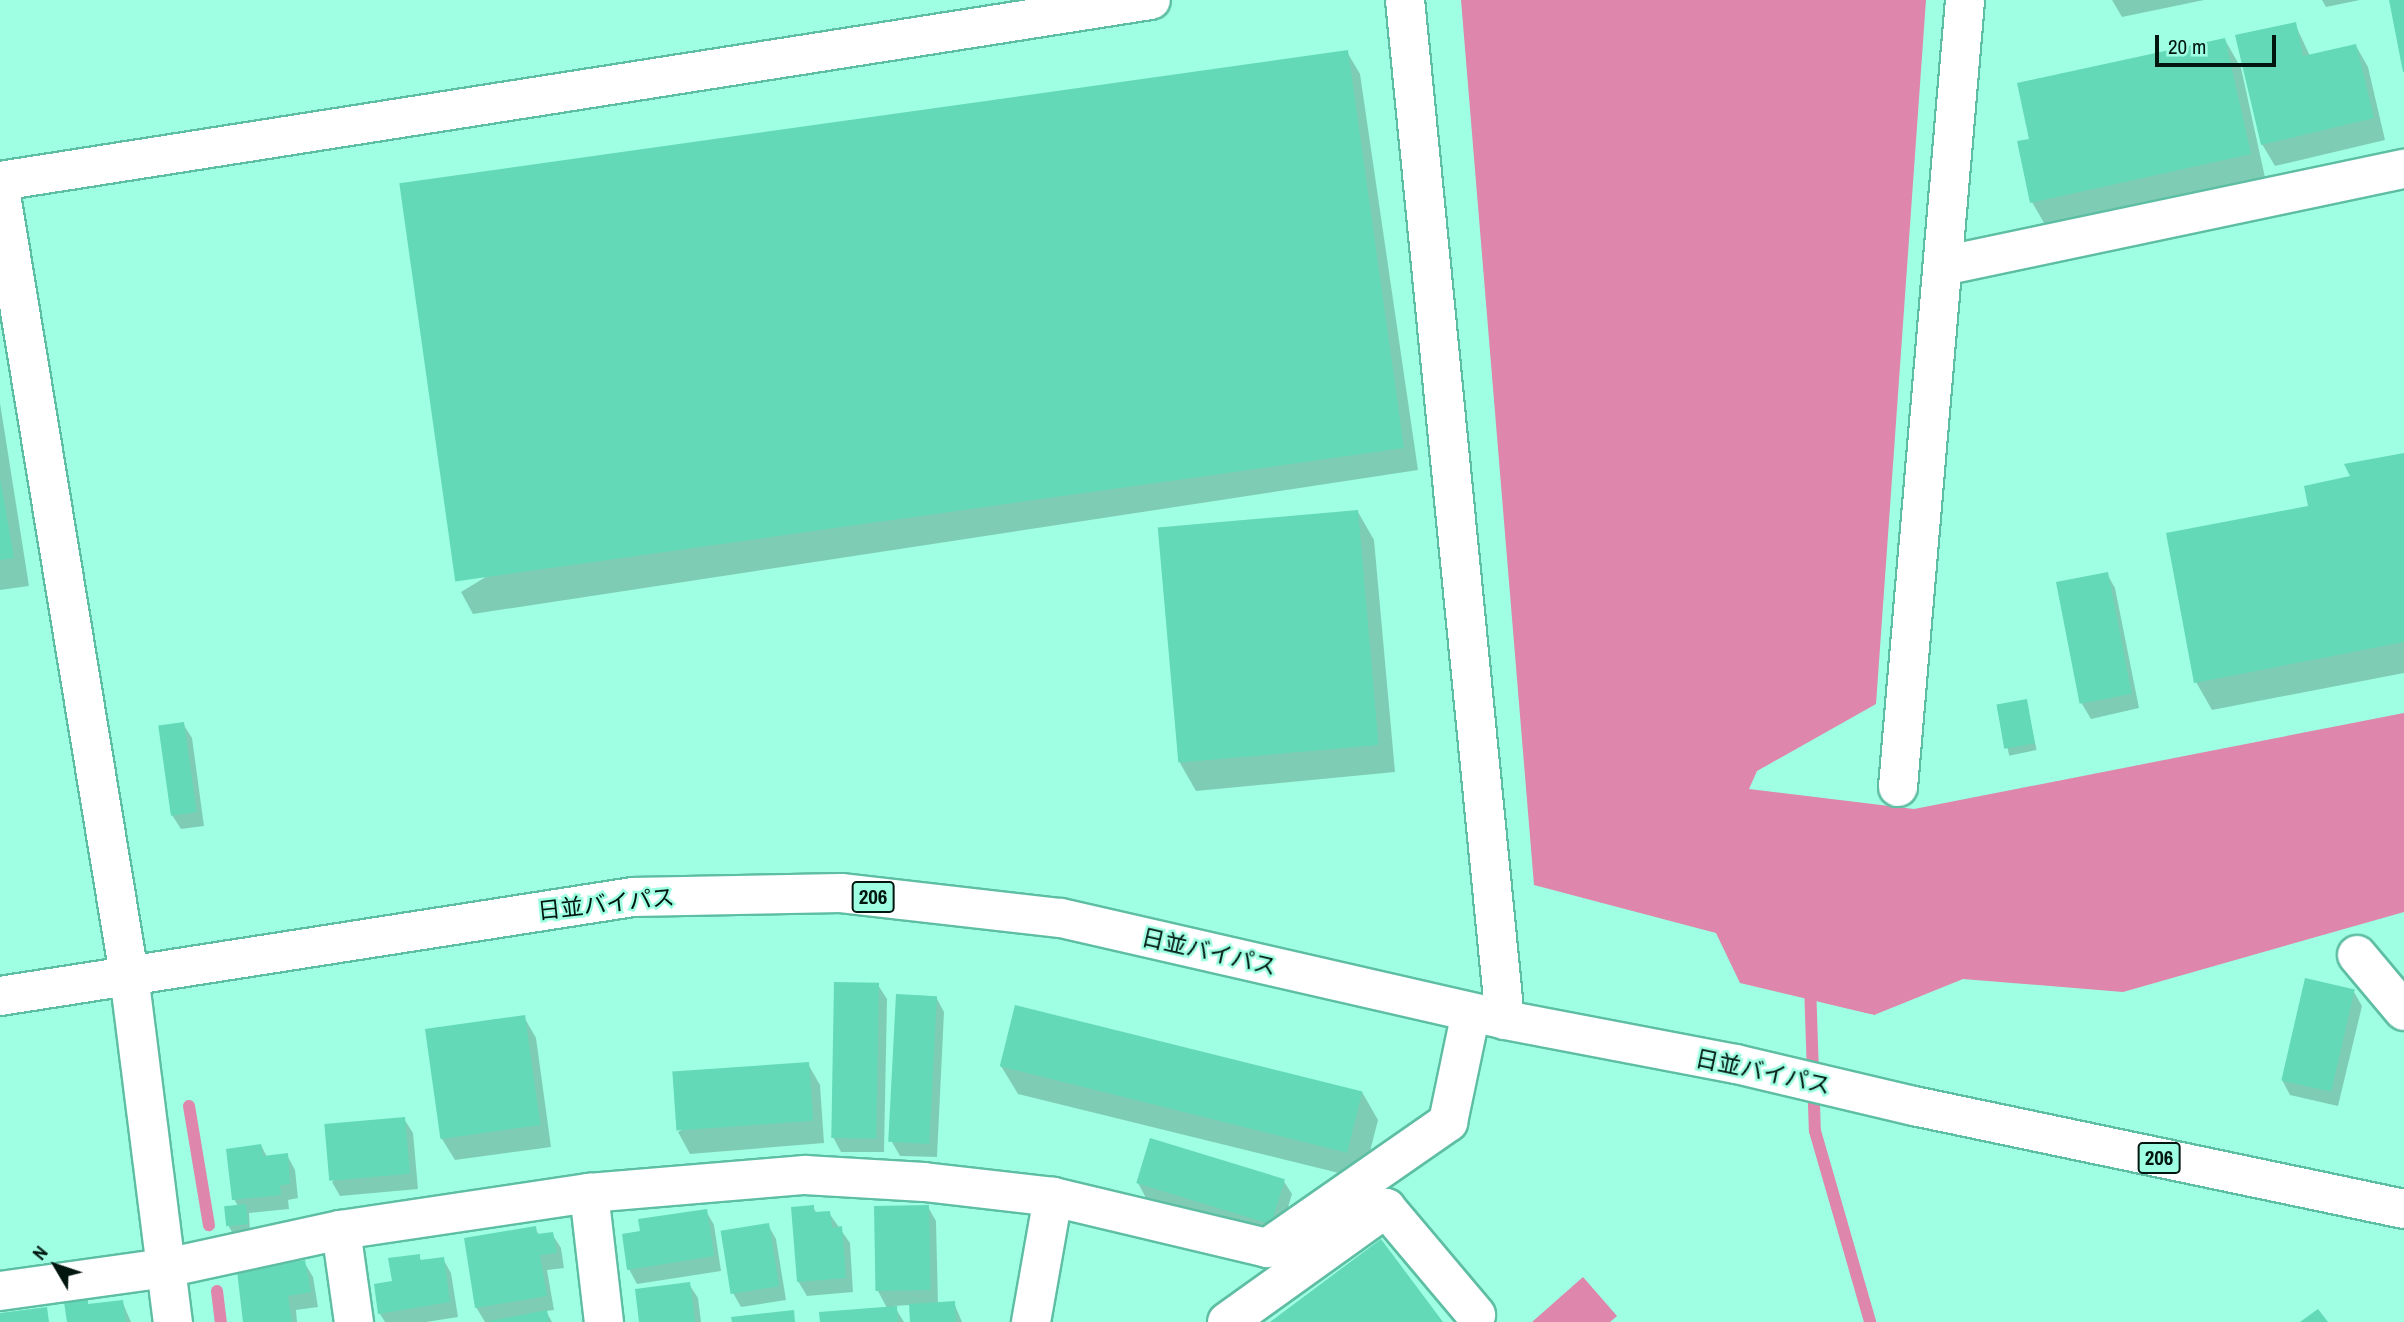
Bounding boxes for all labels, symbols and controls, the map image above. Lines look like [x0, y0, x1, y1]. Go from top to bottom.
scale bar [2159, 21, 2280, 65]
text: 20 m [2168, 32, 2206, 61]
road number: 206 [850, 880, 896, 914]
street label: 日並バイパス [536, 883, 676, 925]
street label: 日並バイパス [1139, 923, 1279, 981]
street label: 日並バイパス [1693, 1044, 1833, 1100]
road number: 206 [2136, 1140, 2182, 1176]
north arrow [21, 1231, 91, 1301]
text: N [26, 1240, 53, 1265]

